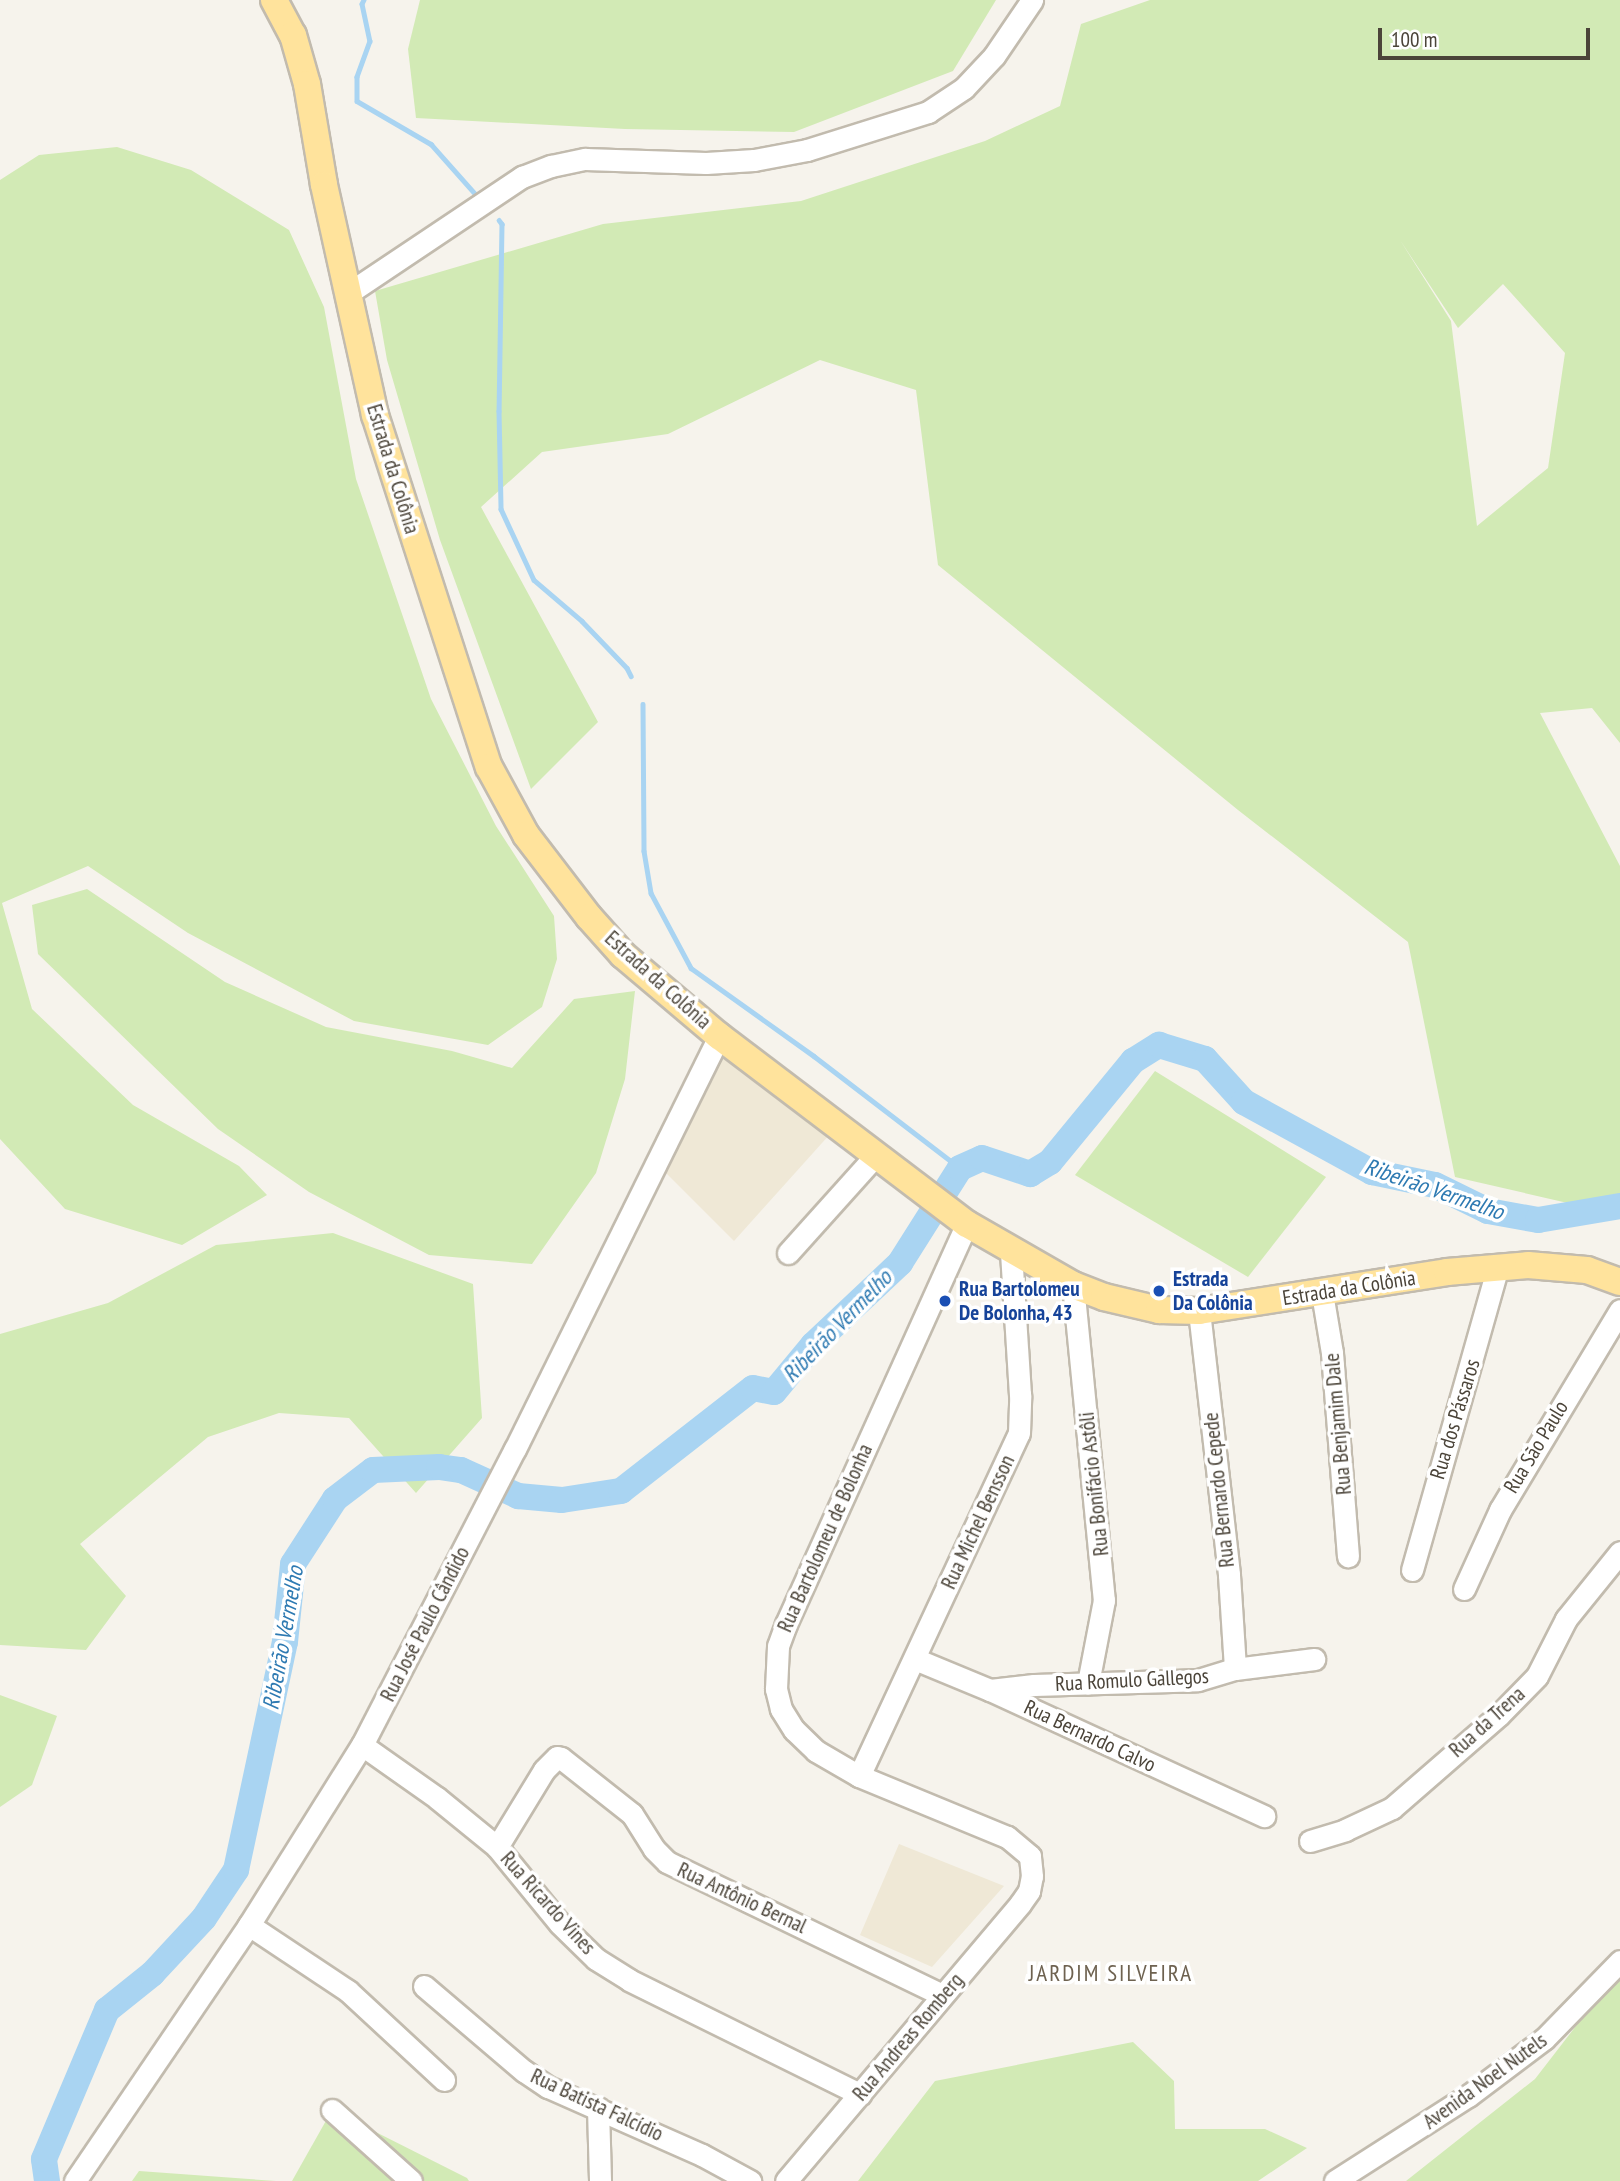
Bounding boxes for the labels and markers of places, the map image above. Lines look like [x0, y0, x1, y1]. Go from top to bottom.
place label: Estrada Da Colônia [1173, 1266, 1253, 1316]
place label: Rua Bartolomeu De Bolonha, 43 [959, 1276, 1080, 1326]
marker: Estrada Da Colônia [1151, 1283, 1167, 1299]
marker: Rua Bartolomeu De Bolonha, 43 [937, 1293, 953, 1309]

